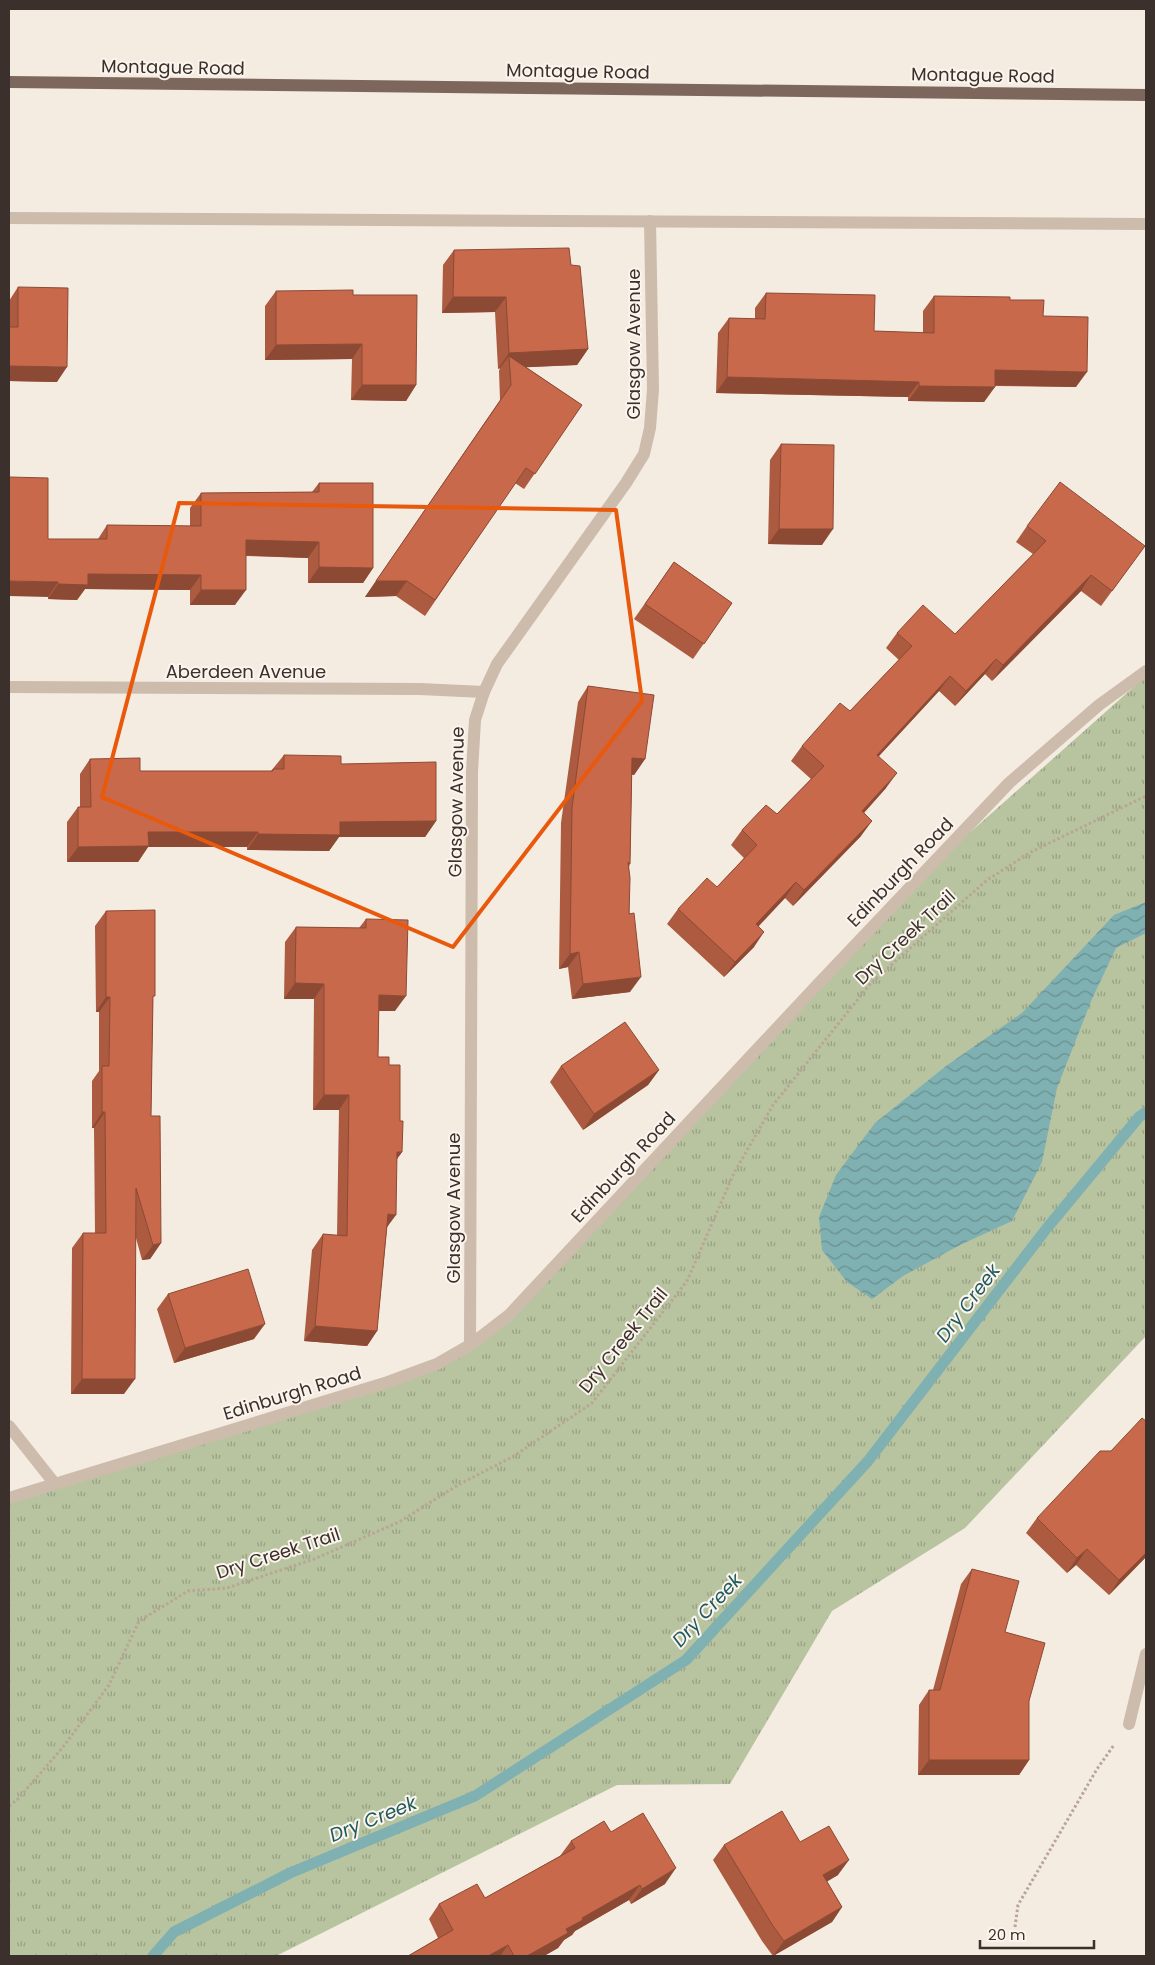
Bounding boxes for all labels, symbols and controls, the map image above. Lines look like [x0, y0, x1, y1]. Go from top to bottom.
street label: Montague Road [101, 53, 245, 81]
street label: Montague Road [506, 57, 650, 85]
street label: Montague Road [911, 61, 1055, 89]
street label: Glasgow Avenue [621, 269, 646, 419]
street label: Aberdeen Avenue [166, 659, 326, 684]
street label: Glasgow Avenue [442, 726, 470, 878]
street label: Edinburgh Road [841, 812, 959, 932]
street label: Dry Creek Trail [849, 884, 961, 990]
street label: Edinburgh Road [565, 1106, 681, 1228]
street label: Glasgow Avenue [441, 1133, 466, 1283]
water label: Dry Creek [930, 1257, 1007, 1348]
street label: Dry Creek Trail [573, 1282, 673, 1398]
street label: Edinburgh Road [220, 1360, 364, 1426]
street label: Dry Creek Trail [213, 1521, 343, 1585]
water label: Dry Creek [666, 1566, 749, 1653]
water label: Dry Creek [325, 1789, 422, 1849]
scale bar [980, 1918, 1094, 1950]
text: 20 m [988, 1924, 1026, 1945]

